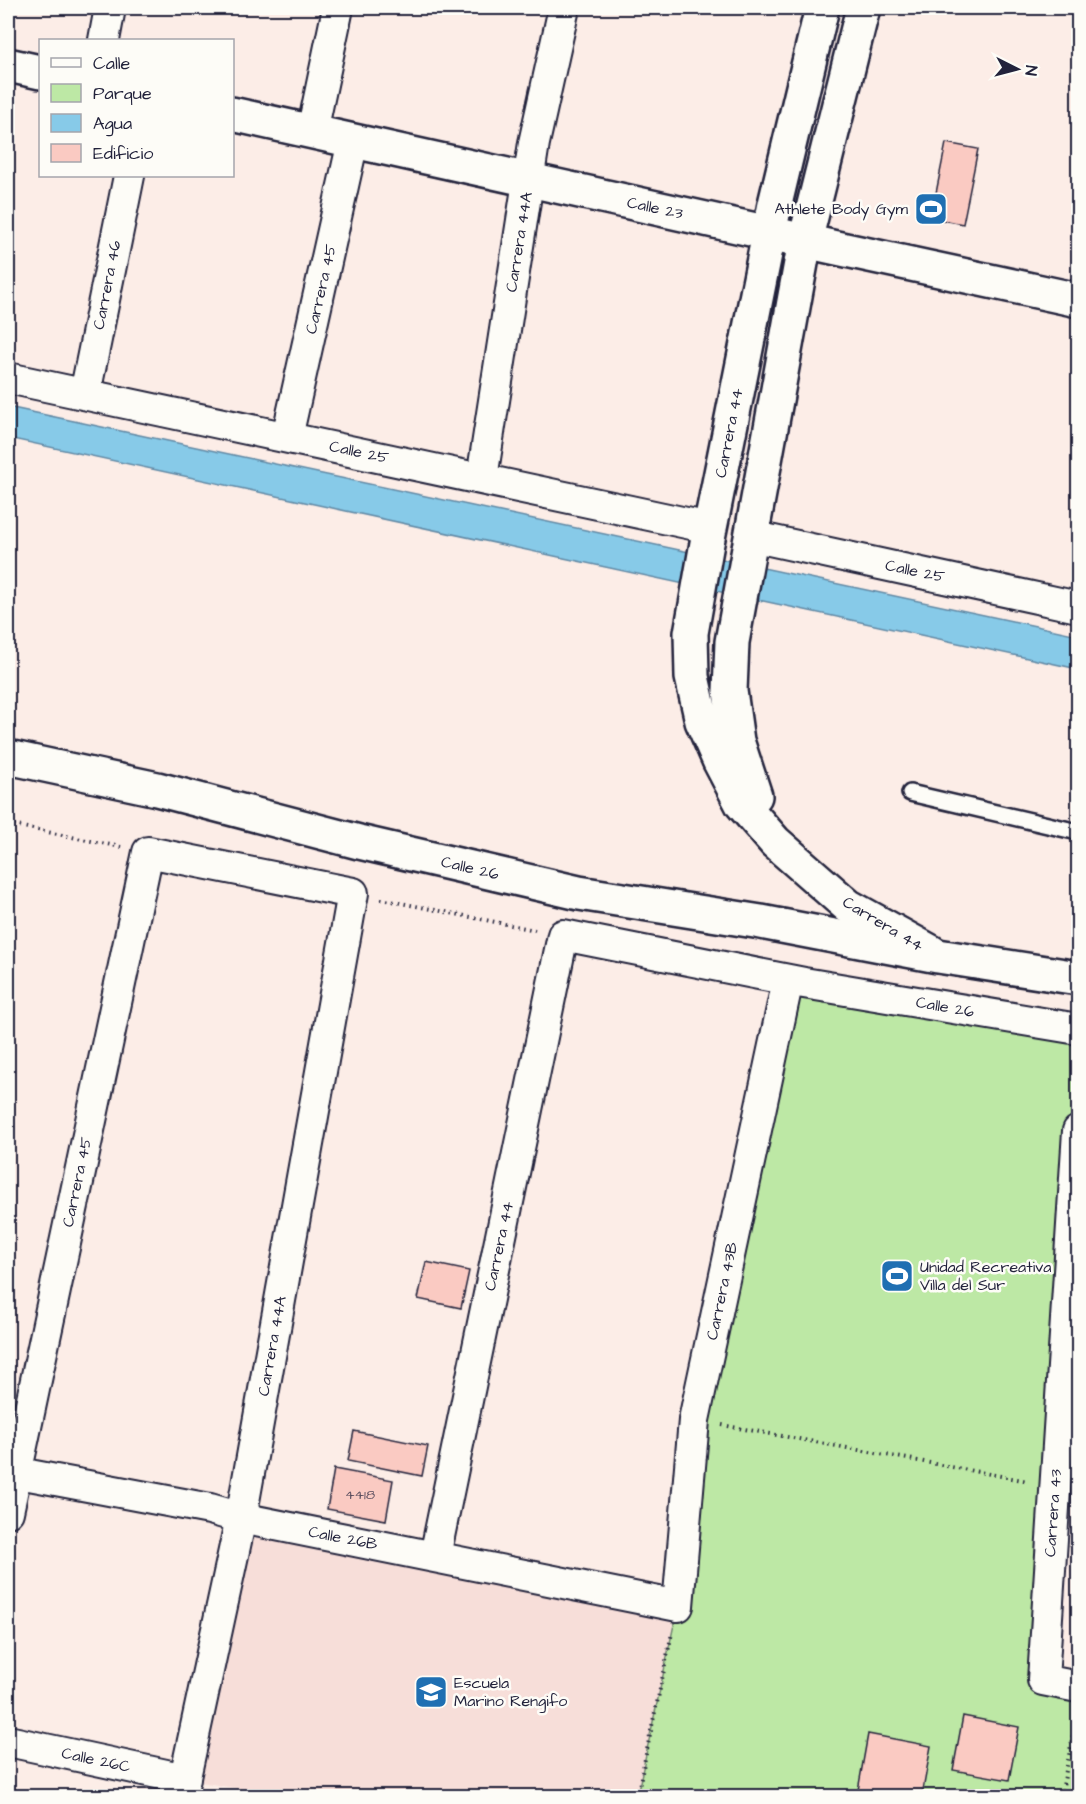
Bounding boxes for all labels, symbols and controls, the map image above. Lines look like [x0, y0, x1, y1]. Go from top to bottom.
legend [39, 39, 234, 177]
north arrow [987, 39, 1047, 99]
text: Calle [93, 51, 131, 76]
text: N [1019, 64, 1042, 77]
text: Parque [93, 81, 152, 106]
text: Agua [93, 111, 132, 137]
text: Edificio [93, 141, 153, 166]
street label: Carrera 44A [500, 190, 538, 294]
street label: Calle 23 [625, 191, 685, 225]
sports icon: Athlete Body Gym [913, 191, 949, 227]
place label: Athlete Body Gym [775, 198, 909, 221]
street label: Carrera 46 [88, 239, 126, 331]
street label: Carrera 45 [300, 241, 342, 336]
street label: Carrera 44 [710, 386, 748, 480]
street label: Calle 25 [327, 435, 391, 469]
street label: Calle 25 [883, 554, 947, 588]
street label: Calle 26 [439, 851, 501, 885]
street label: Carrera 44 [838, 891, 928, 957]
street label: Calle 26 [914, 991, 976, 1023]
street label: Carrera 45 [57, 1134, 97, 1229]
street label: Carrera 44 [479, 1199, 519, 1293]
street label: Carrera 43B [701, 1239, 743, 1342]
place label: Unidad Recreativa Villa del Sur [920, 1256, 1052, 1296]
sports icon: Unidad Recreativa Villa del Sur [879, 1258, 915, 1294]
street label: Carrera 44A [252, 1294, 292, 1398]
street label: Carrera 43 [1039, 1468, 1067, 1558]
house number: 4418 [345, 1485, 375, 1505]
street label: Calle 26B [306, 1521, 380, 1556]
place label: Escuela Marino Rengifo [454, 1672, 567, 1713]
school or university icon: Escuela Marino Rengifo [413, 1674, 449, 1710]
street label: Calle 26C [59, 1742, 133, 1778]

